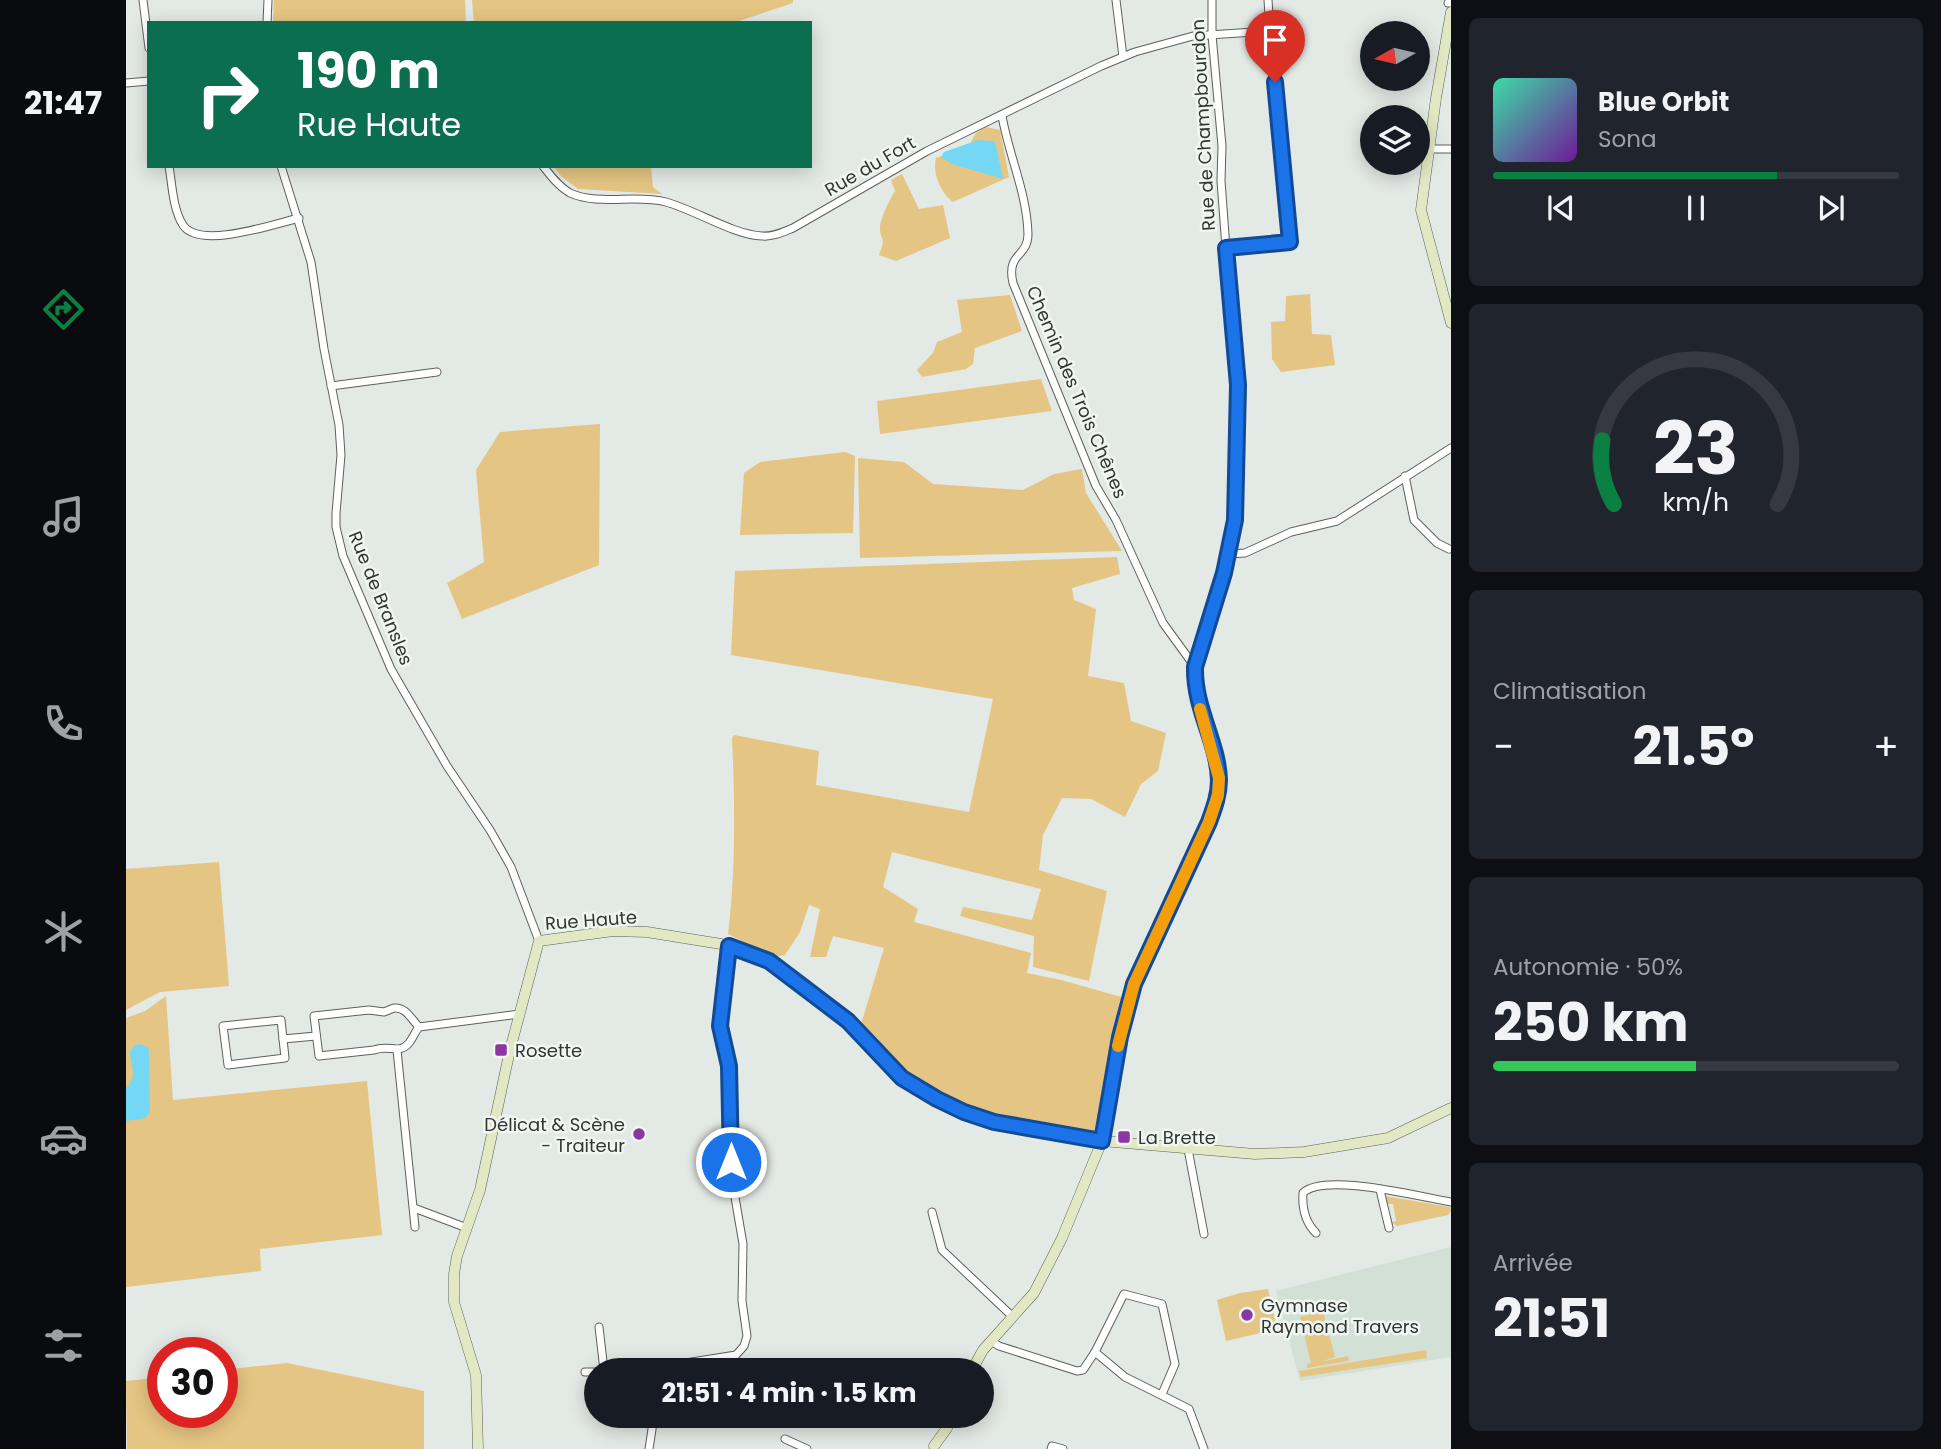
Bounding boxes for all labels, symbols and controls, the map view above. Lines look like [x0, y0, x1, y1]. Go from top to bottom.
pin [1245, 10, 1305, 82]
street label: Rue de Champbourdon [1185, 18, 1221, 232]
icon: arrive [1256, 21, 1294, 59]
north arrow [1360, 21, 1430, 91]
map controls [1360, 21, 1430, 175]
text: 190 m [297, 37, 440, 105]
icon: right [182, 49, 273, 140]
text: 21:47 [24, 80, 102, 125]
text: Blue Orbit [1598, 84, 1729, 120]
text: Rue Haute [297, 102, 461, 147]
button: layers [1360, 105, 1430, 175]
text: Sona [1598, 123, 1657, 155]
street label: Rue du Fort [820, 130, 920, 202]
icon: previous [1542, 189, 1580, 227]
icon: pause [1677, 189, 1715, 227]
icon: next [1812, 189, 1850, 227]
street label: Chemin des Trois Chênes [1021, 282, 1133, 502]
icon: directions [39, 285, 88, 334]
text: 23 [1653, 399, 1739, 500]
text: km/h [1663, 485, 1729, 520]
icon: music [39, 492, 88, 541]
street label: Rue de Bransles [343, 527, 419, 669]
text: Climatisation [1493, 675, 1646, 707]
icon: phone [39, 699, 88, 748]
text: 21.5° [1633, 710, 1754, 783]
text: − [1493, 720, 1514, 773]
text: + [1873, 720, 1899, 773]
street label: Rue Haute [544, 904, 638, 936]
icon: climate [39, 907, 88, 956]
text: Autonomie · 50% [1493, 951, 1683, 983]
text: 250 km [1493, 986, 1689, 1059]
place label: Rosette [515, 1038, 582, 1063]
marker: Rosette [493, 1042, 509, 1058]
place label: Délicat & Scène - Traiteur [484, 1112, 625, 1158]
icon: car [39, 1114, 88, 1163]
position arrow [694, 1125, 768, 1199]
place label: La Brette [1138, 1125, 1216, 1150]
marker: Délicat & Scène - Traiteur [631, 1126, 647, 1142]
marker: La Brette [1116, 1129, 1132, 1145]
text: Arrivée [1493, 1247, 1573, 1279]
text: 21:51 [1493, 1282, 1610, 1355]
place label: Gymnase Raymond Travers [1261, 1293, 1419, 1339]
marker: Gymnase Raymond Travers [1239, 1307, 1255, 1323]
icon: filters [39, 1321, 88, 1370]
speed limit sign: 30 [147, 1337, 238, 1428]
text: 21:51 · 4 min · 1.5 km [661, 1375, 917, 1411]

